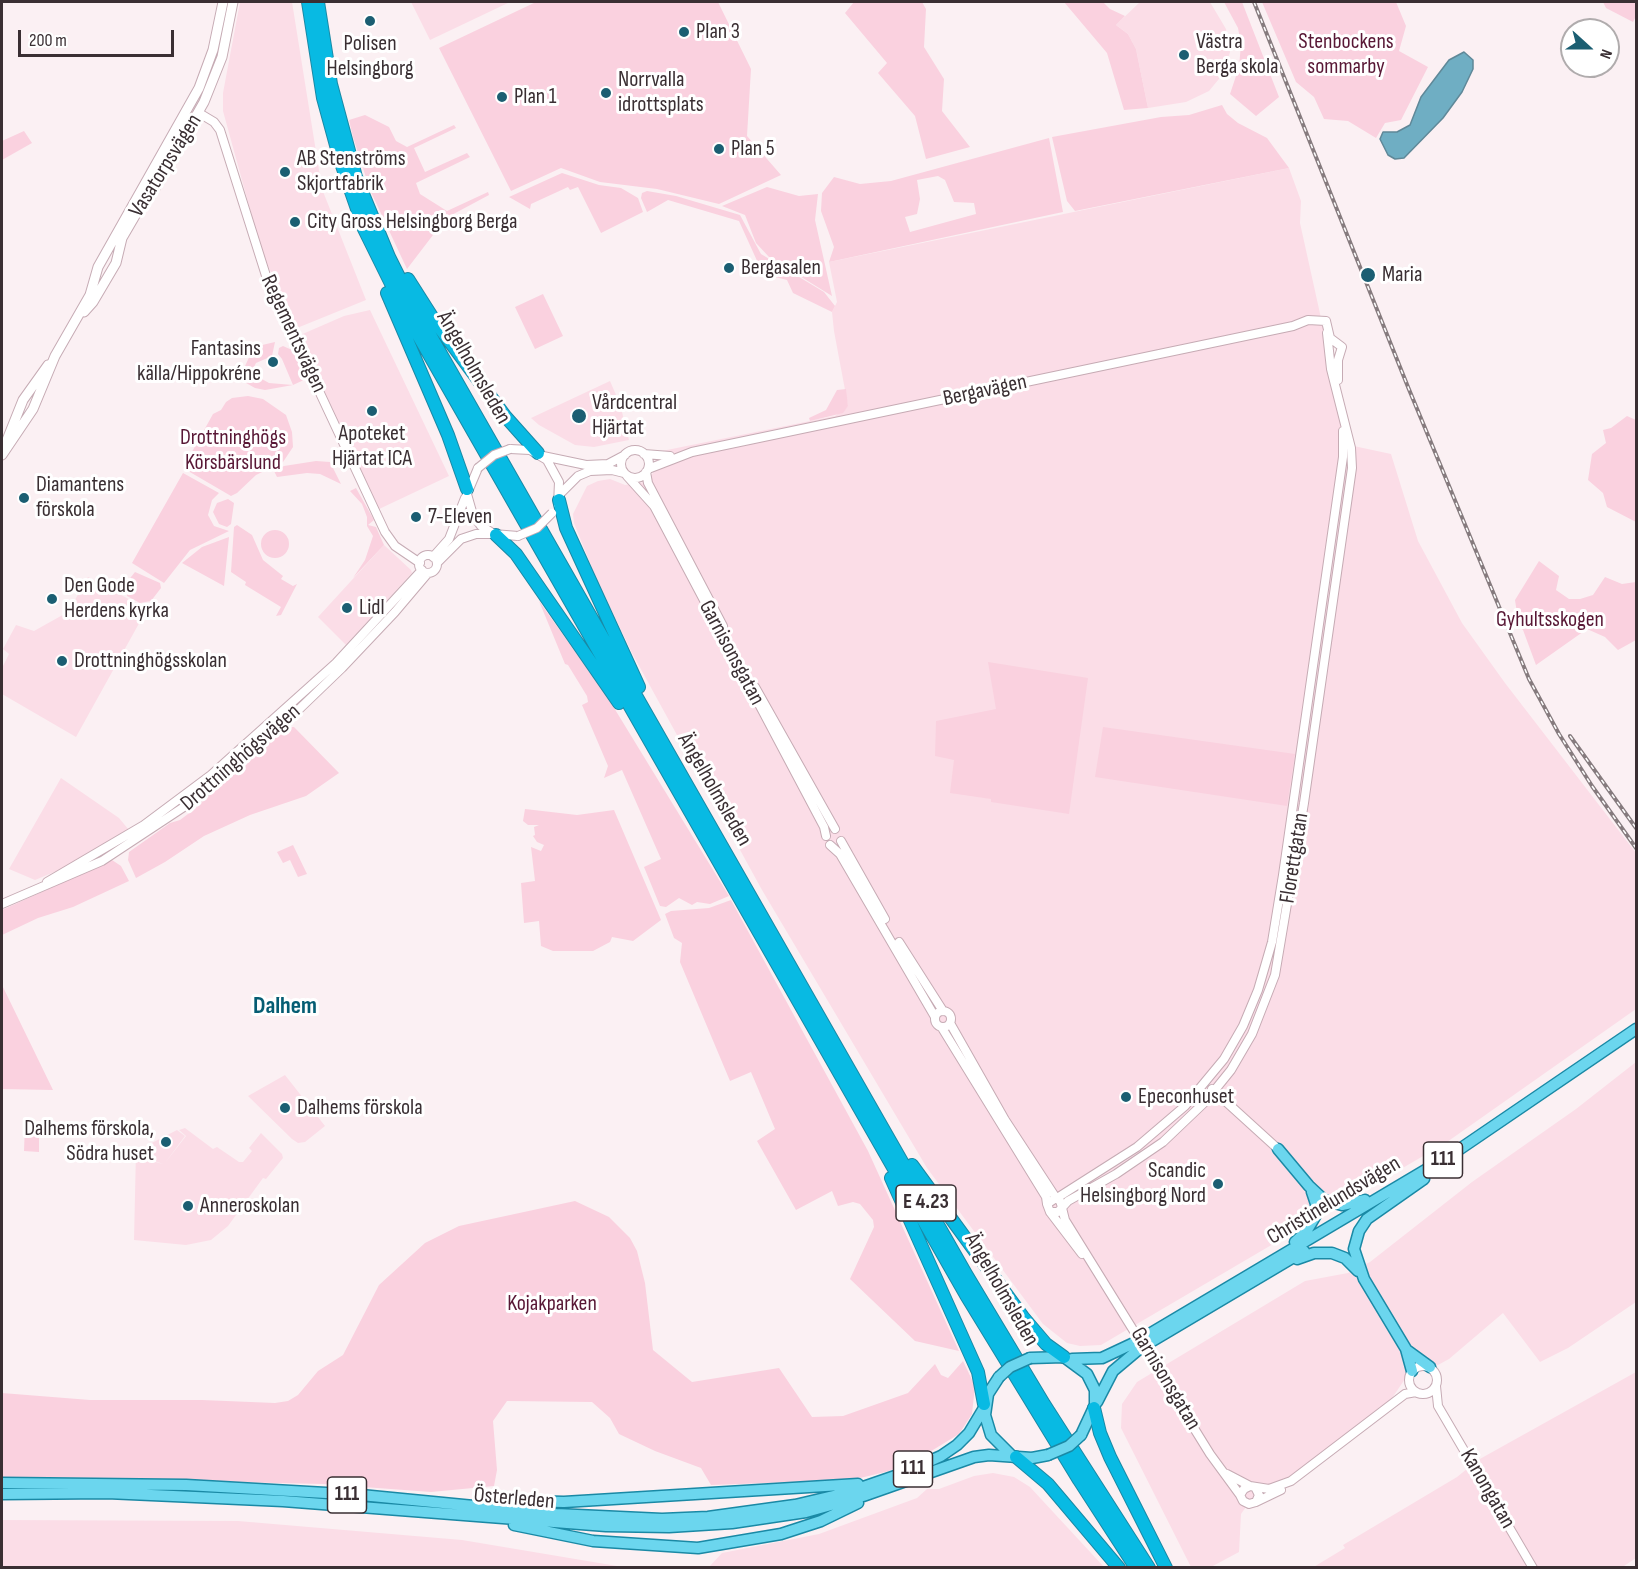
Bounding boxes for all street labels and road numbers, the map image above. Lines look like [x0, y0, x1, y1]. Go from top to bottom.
street label: Vasatorpsvägen [124, 110, 208, 222]
street label: Regementsvägen [254, 271, 332, 397]
street label: Ängelholmsleden [430, 307, 516, 429]
street label: Bergavägen [941, 369, 1029, 413]
street label: Garnisonsgatan [692, 596, 770, 710]
street label: Drottninghögsvägen [176, 699, 306, 817]
street label: Ängelholmsleden [671, 729, 757, 851]
street label: Florettgatan [1275, 811, 1315, 905]
road number: 111 [1424, 1142, 1462, 1178]
street label: Christinelundsvägen [1263, 1151, 1405, 1251]
road number: E 4.23 [896, 1185, 956, 1221]
street label: Ängelholmsleden [958, 1229, 1044, 1351]
street label: Garnisonsgatan [1124, 1323, 1206, 1435]
street label: Kanongatan [1454, 1444, 1520, 1534]
road number: 111 [894, 1451, 932, 1487]
road number: 111 [328, 1477, 366, 1513]
street label: Österleden [473, 1482, 555, 1516]

